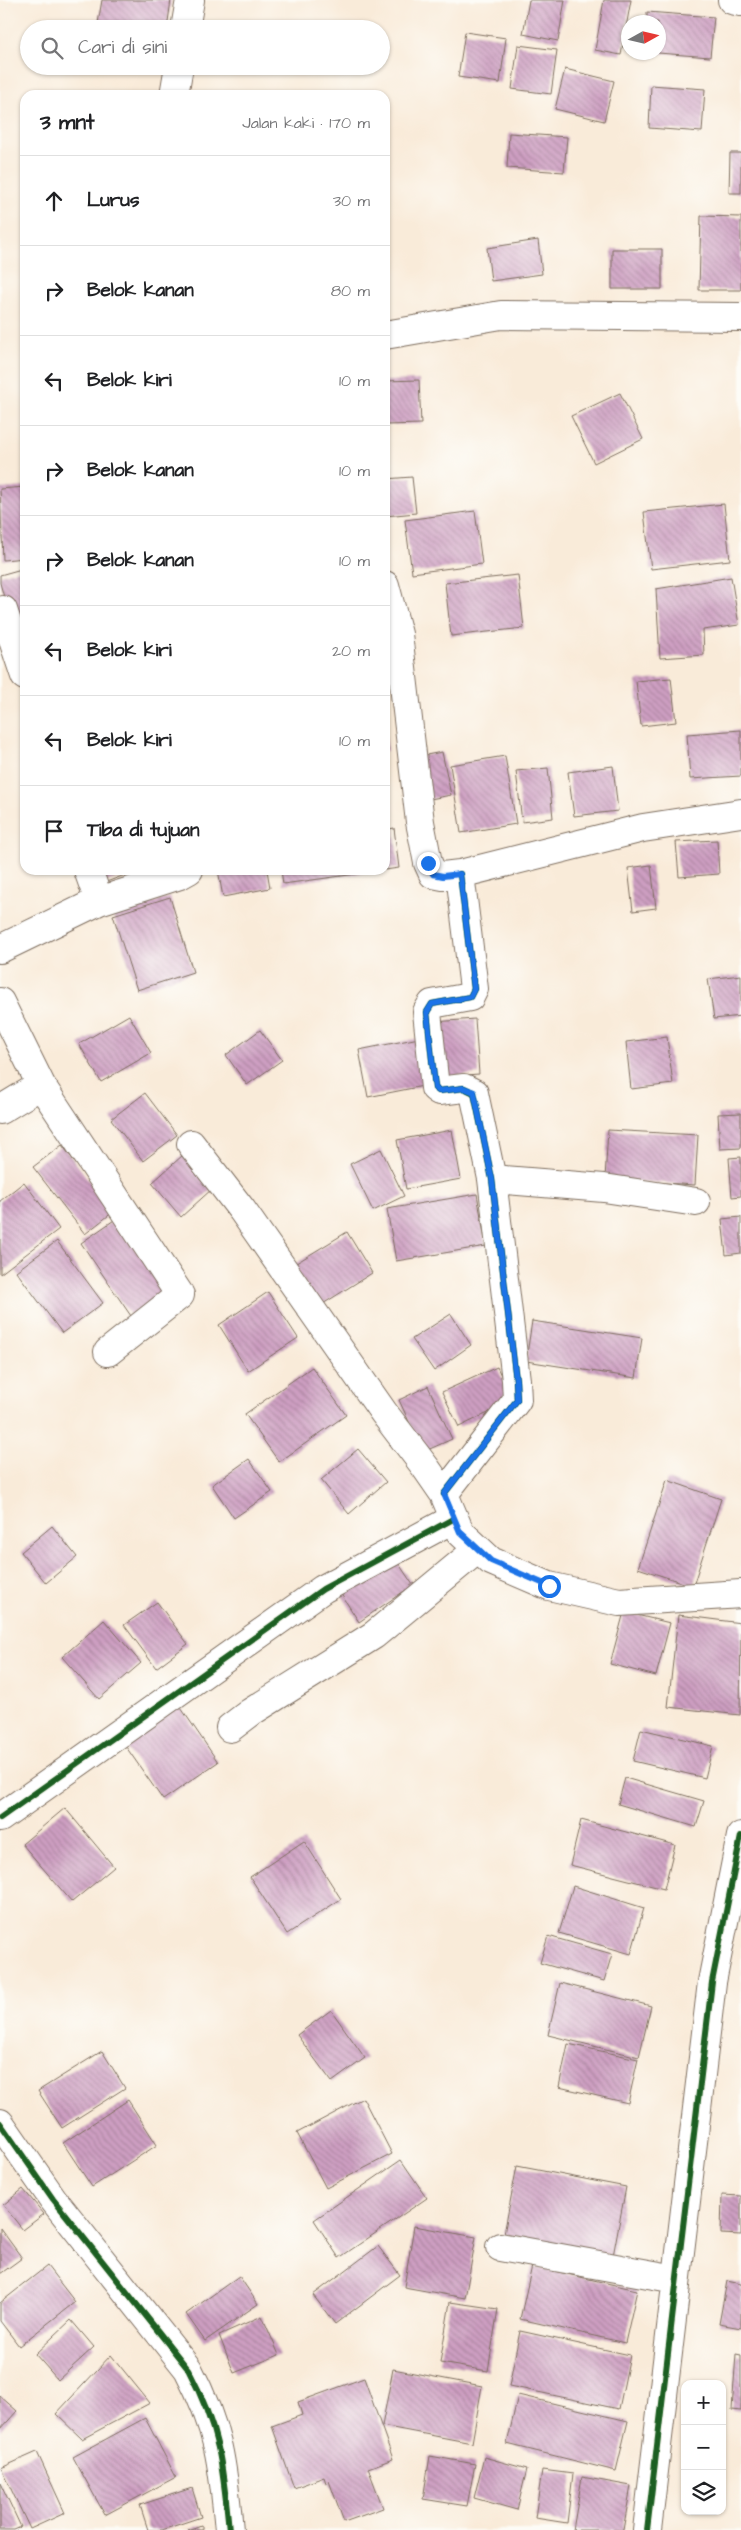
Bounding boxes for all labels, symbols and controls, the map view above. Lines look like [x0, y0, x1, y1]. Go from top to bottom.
north arrow [621, 15, 666, 60]
search box [20, 20, 390, 75]
icon: search [38, 34, 66, 62]
text: Cari di sini [78, 34, 167, 61]
text: 3 mnt [40, 108, 94, 137]
text: Jalan kaki · 170 m [242, 112, 370, 134]
icon: ahead [40, 187, 68, 215]
text: Lurus [87, 187, 139, 214]
text: 30 m [333, 190, 370, 212]
icon: right [40, 277, 68, 305]
text: Belok kanan [87, 277, 194, 304]
text: 80 m [331, 280, 370, 302]
icon: left [40, 367, 68, 395]
text: Belok kiri [87, 367, 172, 394]
text: 10 m [339, 370, 370, 392]
icon: right [40, 457, 68, 485]
text: Belok kanan [87, 457, 194, 484]
text: 10 m [339, 460, 370, 482]
icon: right [40, 547, 68, 575]
text: Belok kanan [87, 547, 194, 574]
text: 10 m [339, 550, 370, 572]
icon: left [40, 637, 68, 665]
text: Belok kiri [87, 637, 172, 664]
text: 20 m [332, 640, 370, 662]
icon: left [40, 727, 68, 755]
text: Belok kiri [87, 727, 172, 754]
text: 10 m [339, 730, 370, 752]
icon: arrive [40, 817, 68, 845]
text: Tiba di tujuan [87, 817, 199, 844]
route end [417, 852, 440, 875]
route start [538, 1575, 561, 1598]
map controls [681, 2380, 726, 2515]
button: + [681, 2380, 726, 2425]
button: − [681, 2425, 726, 2470]
button: layers [681, 2470, 726, 2515]

